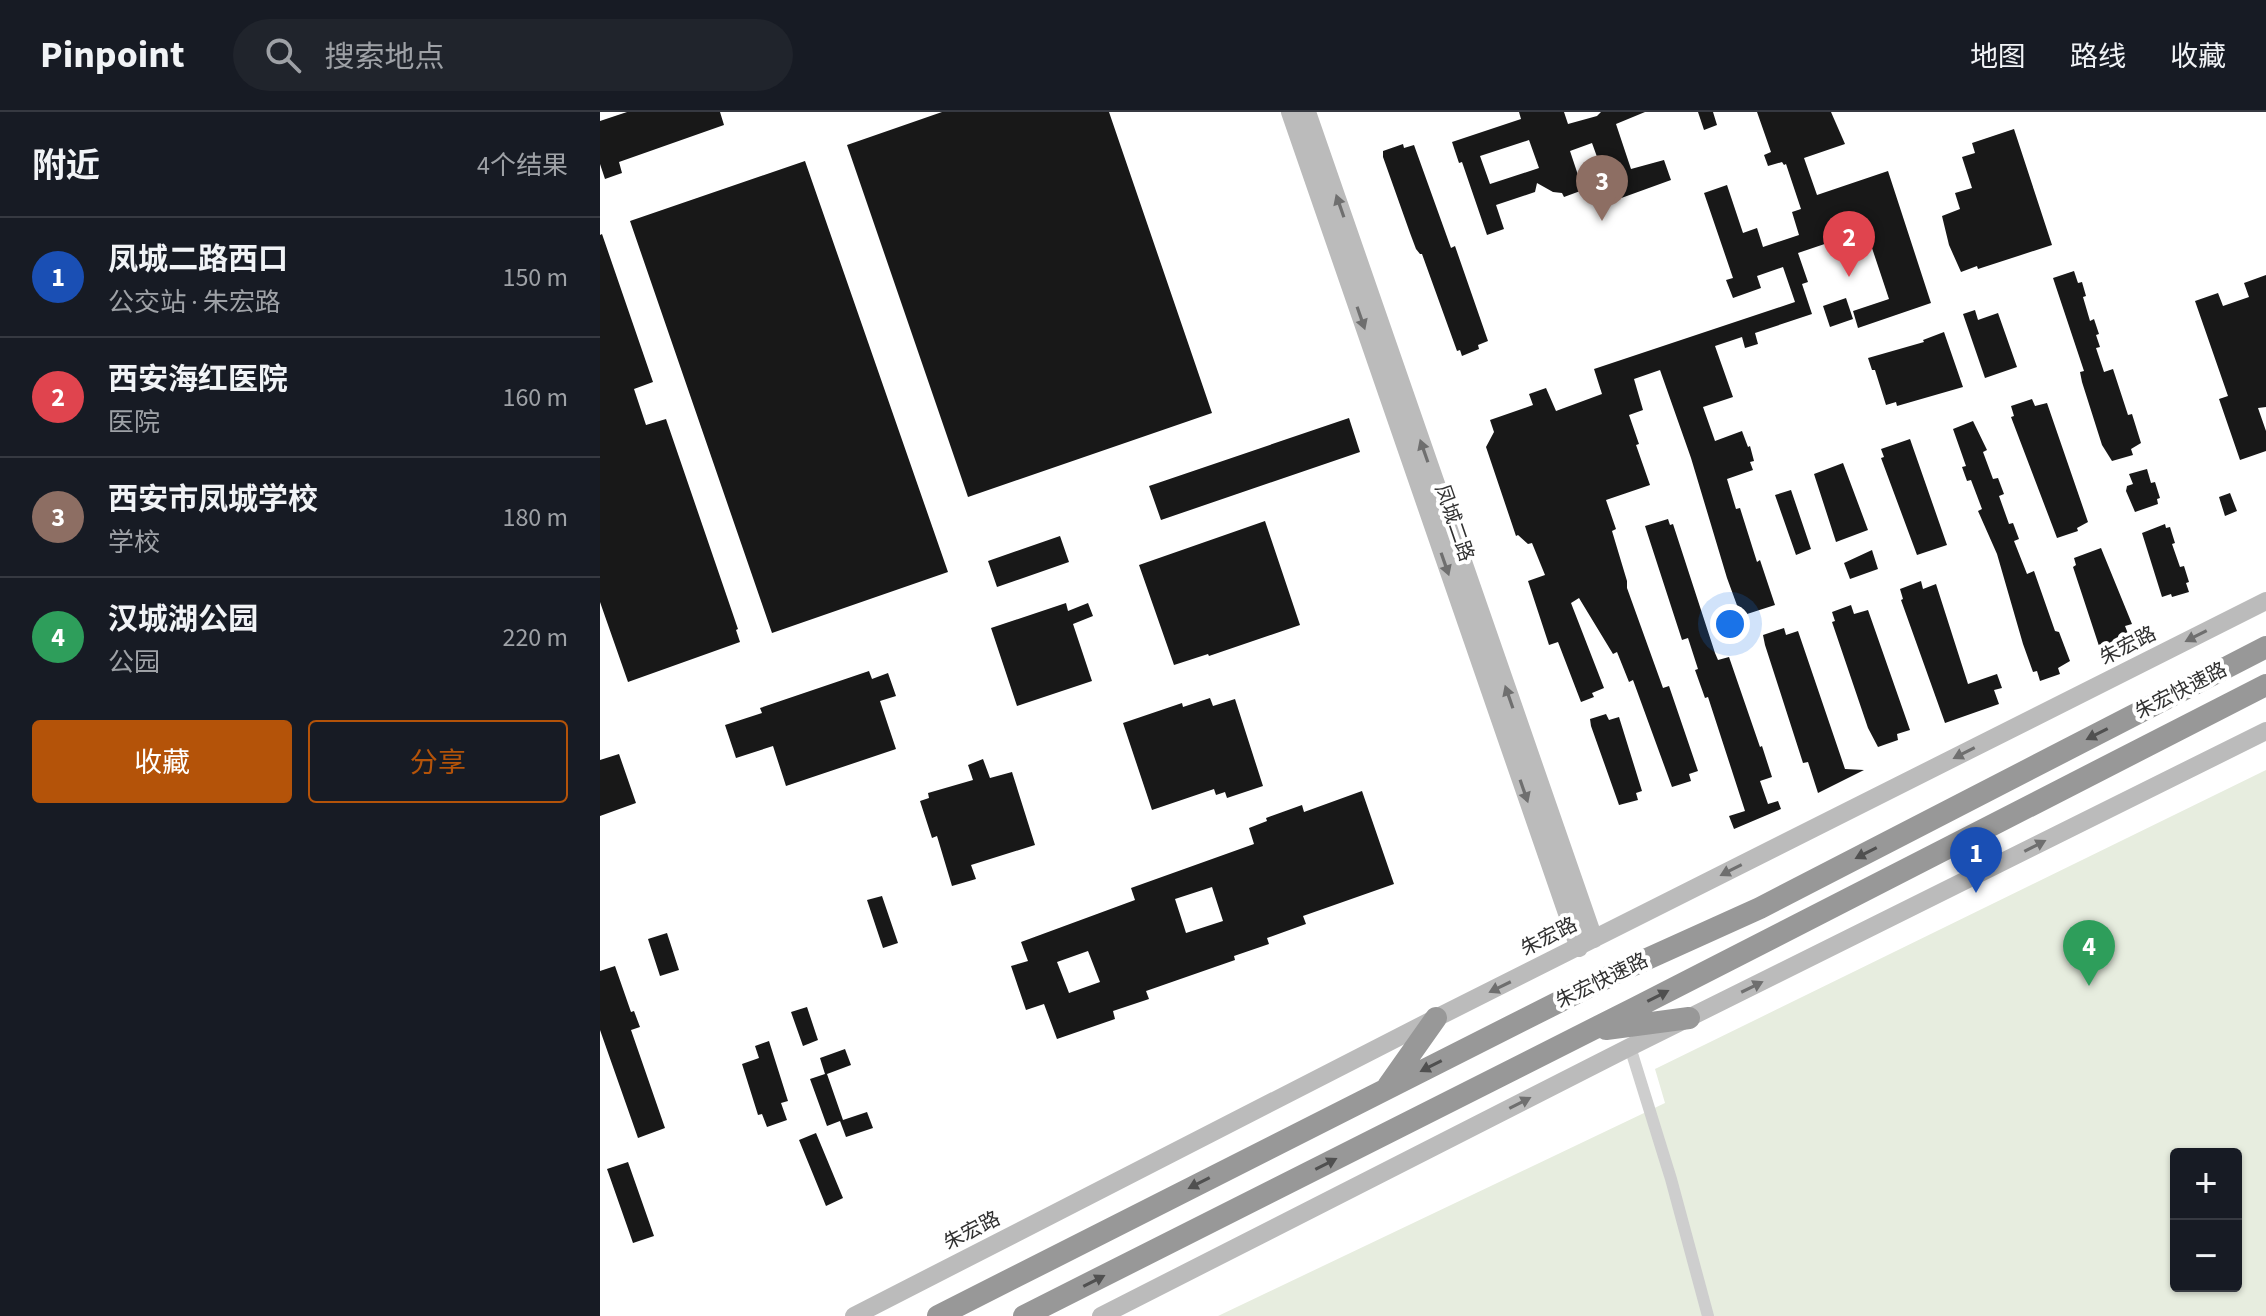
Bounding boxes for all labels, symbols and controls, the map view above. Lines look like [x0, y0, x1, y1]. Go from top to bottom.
search box [233, 19, 793, 91]
text: Pinpoint [40, 28, 185, 82]
icon: search [261, 33, 305, 77]
text: 搜索地点 [325, 36, 445, 79]
text: 地图 [1970, 37, 2026, 77]
text: 路线 [2070, 37, 2126, 77]
text: 收藏 [2170, 37, 2226, 77]
text: 附近 [32, 142, 100, 191]
text: 4个结果 [477, 147, 568, 184]
pin: 3 [1576, 155, 1628, 221]
one-way arrow [1333, 193, 1345, 217]
pin: 2 [1823, 211, 1875, 277]
text: 凤城二路西口 [108, 238, 288, 281]
text: 1 [51, 259, 65, 296]
text: 150 m [502, 259, 568, 296]
text: 公交站 · 朱宏路 [108, 284, 281, 321]
one-way arrow [1355, 307, 1367, 331]
text: 西安海红医院 [108, 358, 288, 401]
text: 2 [51, 379, 65, 416]
text: 160 m [502, 379, 568, 416]
text: 医院 [108, 404, 160, 441]
one-way arrow [1418, 439, 1430, 463]
text: 西安市凤城学校 [108, 478, 318, 521]
street label: 凤城二路 [1428, 481, 1480, 565]
text: 3 [51, 499, 65, 536]
text: 180 m [502, 499, 568, 536]
text: 学校 [108, 524, 160, 561]
one-way arrow [1439, 553, 1451, 577]
text: 汉城湖公园 [108, 598, 258, 641]
your location [1710, 604, 1750, 644]
text: 4 [51, 619, 65, 656]
text: 220 m [502, 619, 568, 656]
street label: 朱宏路 [2095, 620, 2161, 672]
one-way arrow [2185, 630, 2208, 643]
text: 公园 [108, 644, 160, 681]
street label: 朱宏快速路 [2130, 656, 2232, 726]
one-way arrow [1503, 685, 1515, 709]
button: 收藏 [32, 720, 292, 803]
button: 分享 [308, 720, 568, 803]
one-way arrow [2086, 728, 2109, 741]
one-way arrow [1952, 746, 1975, 760]
one-way arrow [1518, 779, 1530, 803]
pin: 1 [1950, 827, 2002, 893]
one-way arrow [2024, 839, 2047, 853]
one-way arrow [1855, 846, 1877, 860]
one-way arrow [1720, 863, 1743, 876]
street label: 朱宏路 [1516, 911, 1582, 963]
pin: 4 [2063, 920, 2115, 986]
street label: 朱宏快速路 [1551, 946, 1653, 1016]
one-way arrow [1488, 980, 1511, 994]
one-way arrow [1741, 980, 1764, 993]
one-way arrow [1647, 990, 1670, 1003]
one-way arrow [1420, 1059, 1443, 1072]
one-way arrow [1508, 1097, 1531, 1110]
map controls [2170, 1148, 2242, 1292]
button: + [2170, 1148, 2242, 1220]
one-way arrow [1315, 1157, 1338, 1170]
one-way arrow [1188, 1176, 1211, 1190]
street label: 朱宏路 [939, 1205, 1005, 1257]
button: − [2170, 1220, 2242, 1292]
one-way arrow [1083, 1274, 1106, 1288]

